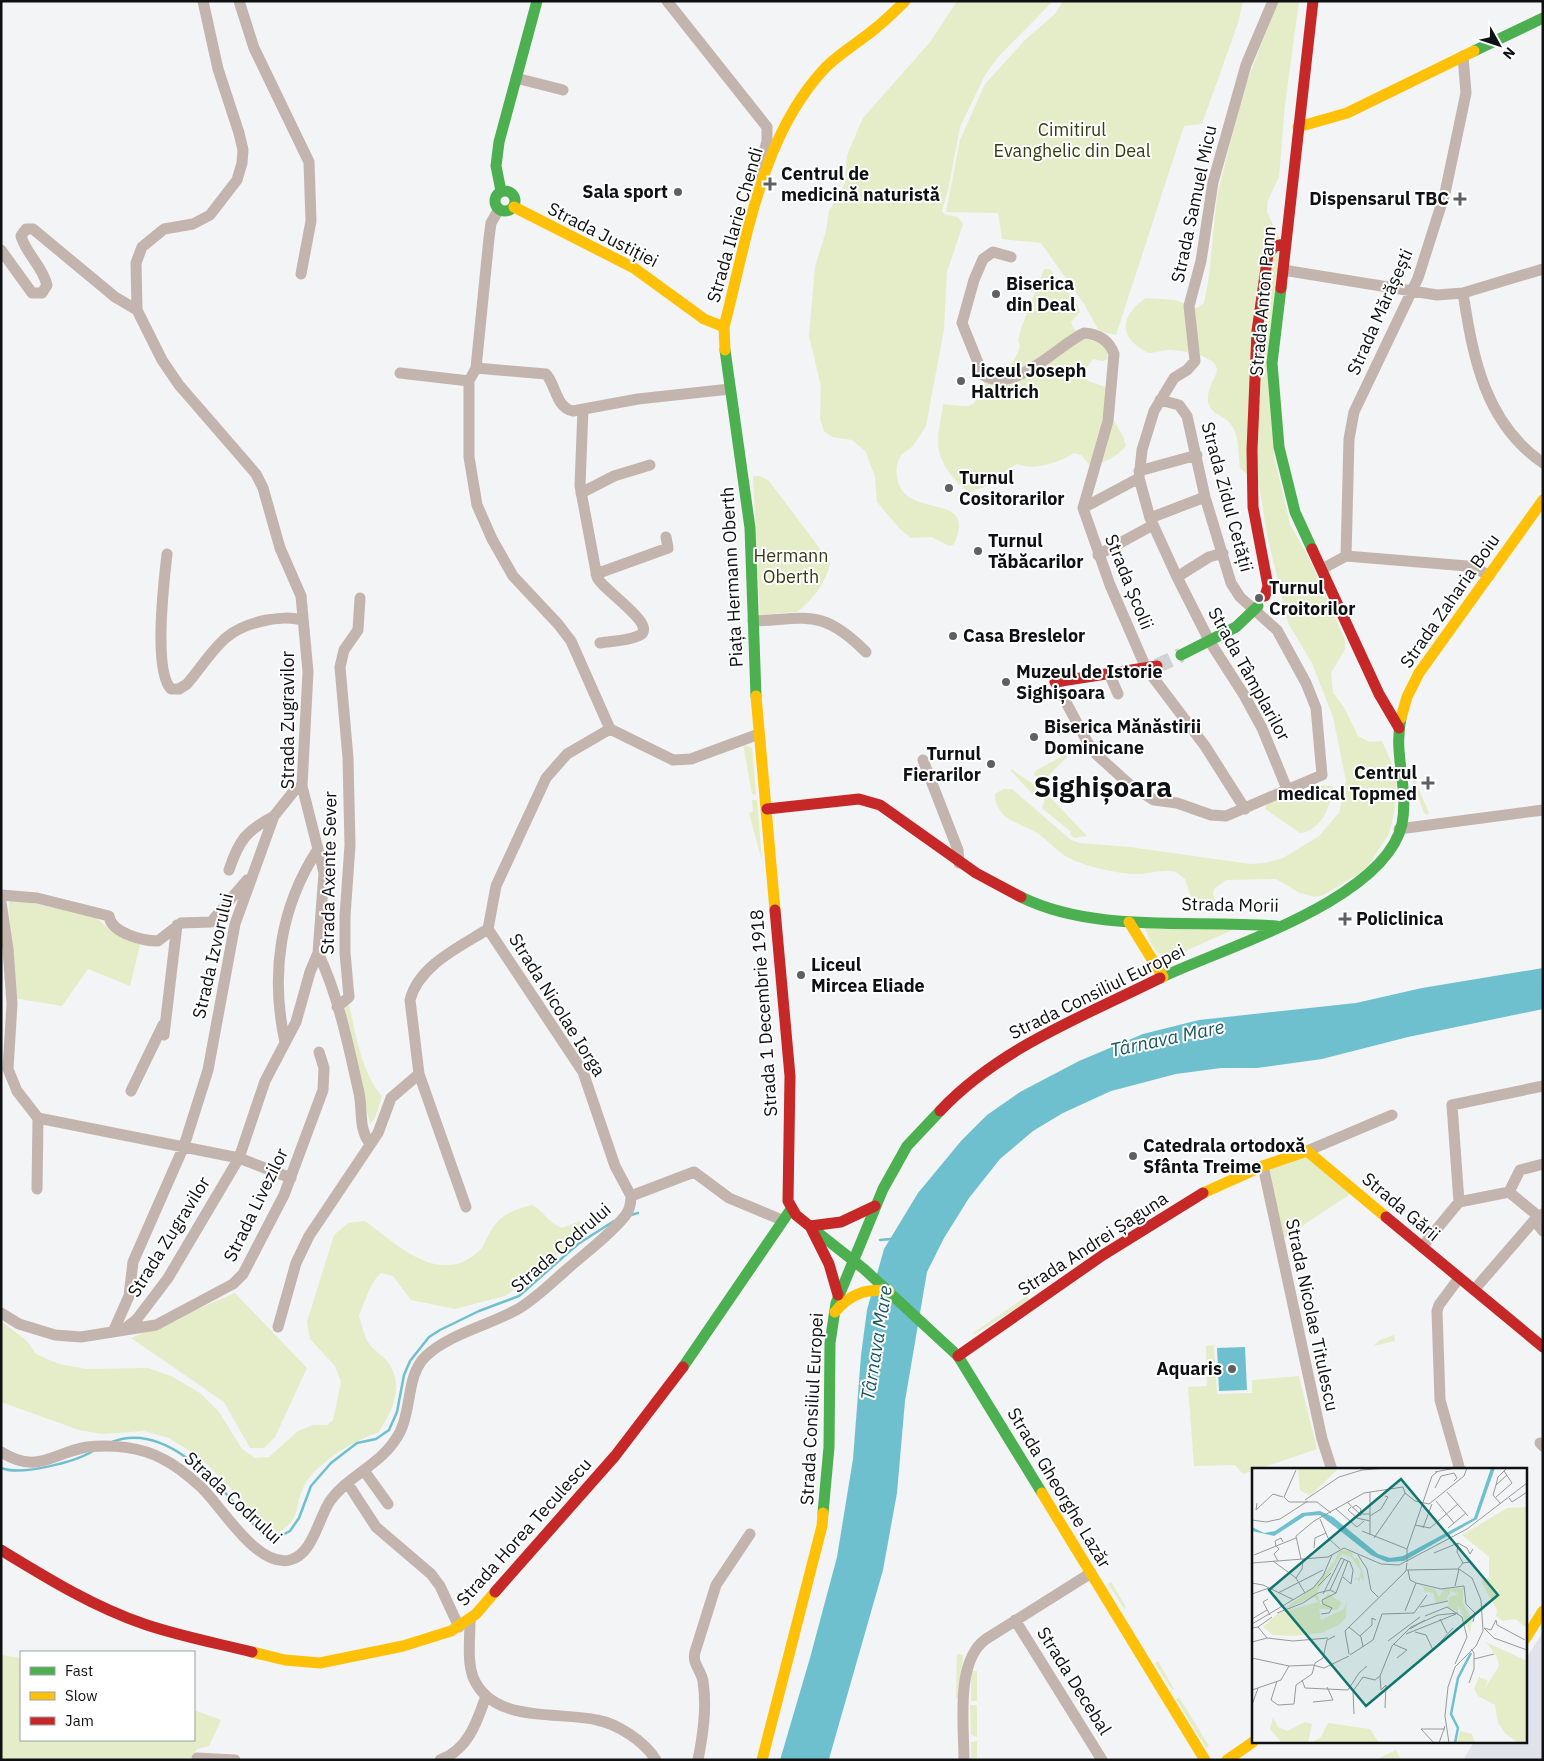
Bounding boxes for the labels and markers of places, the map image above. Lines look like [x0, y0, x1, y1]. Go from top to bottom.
place label: Centrul de medicină naturistă [781, 162, 940, 206]
marker: Centrul de medicină naturistă [763, 177, 777, 191]
place label: Sala sport [582, 180, 668, 203]
marker: Sala sport [672, 186, 684, 198]
place label: Dispensarul TBC [1309, 187, 1449, 210]
marker: Dispensarul TBC [1453, 192, 1467, 206]
place label: Biserica din Deal [1006, 272, 1076, 316]
marker: Biserica din Deal [990, 288, 1002, 300]
place label: Liceul Joseph Haltrich [971, 359, 1087, 403]
marker: Liceul Joseph Haltrich [955, 375, 967, 387]
place label: Turnul Cositorarilor [959, 466, 1065, 510]
marker: Turnul Cositorarilor [943, 482, 955, 494]
place label: Turnul Tăbăcarilor [988, 529, 1084, 573]
marker: Turnul Tăbăcarilor [972, 545, 984, 557]
place label: Turnul Croitorilor [1269, 576, 1355, 620]
marker: Turnul Croitorilor [1253, 592, 1265, 604]
place label: Casa Breslelor [963, 624, 1085, 647]
marker: Casa Breslelor [947, 630, 959, 642]
place label: Muzeul de Istorie Sighișoara [1016, 660, 1163, 704]
marker: Muzeul de Istorie Sighișoara [1000, 676, 1012, 688]
place label: Biserica Mănăstirii Dominicane [1044, 715, 1201, 759]
marker: Biserica Mănăstirii Dominicane [1028, 731, 1040, 743]
place label: Turnul Fierarilor [903, 742, 982, 786]
marker: Turnul Fierarilor [985, 758, 997, 770]
place label: Centrul medical Topmed [1278, 761, 1418, 805]
marker: Centrul medical Topmed [1421, 776, 1435, 790]
place label: Policlinica [1356, 907, 1444, 930]
marker: Policlinica [1338, 912, 1352, 926]
place label: Liceul Mircea Eliade [811, 953, 925, 997]
marker: Liceul Mircea Eliade [795, 969, 807, 981]
place label: Catedrala ortodoxă Sfânta Treime [1143, 1134, 1306, 1178]
marker: Catedrala ortodoxă Sfânta Treime [1127, 1150, 1139, 1162]
place label: Aquaris [1156, 1357, 1222, 1380]
marker: Aquaris [1226, 1363, 1238, 1375]

